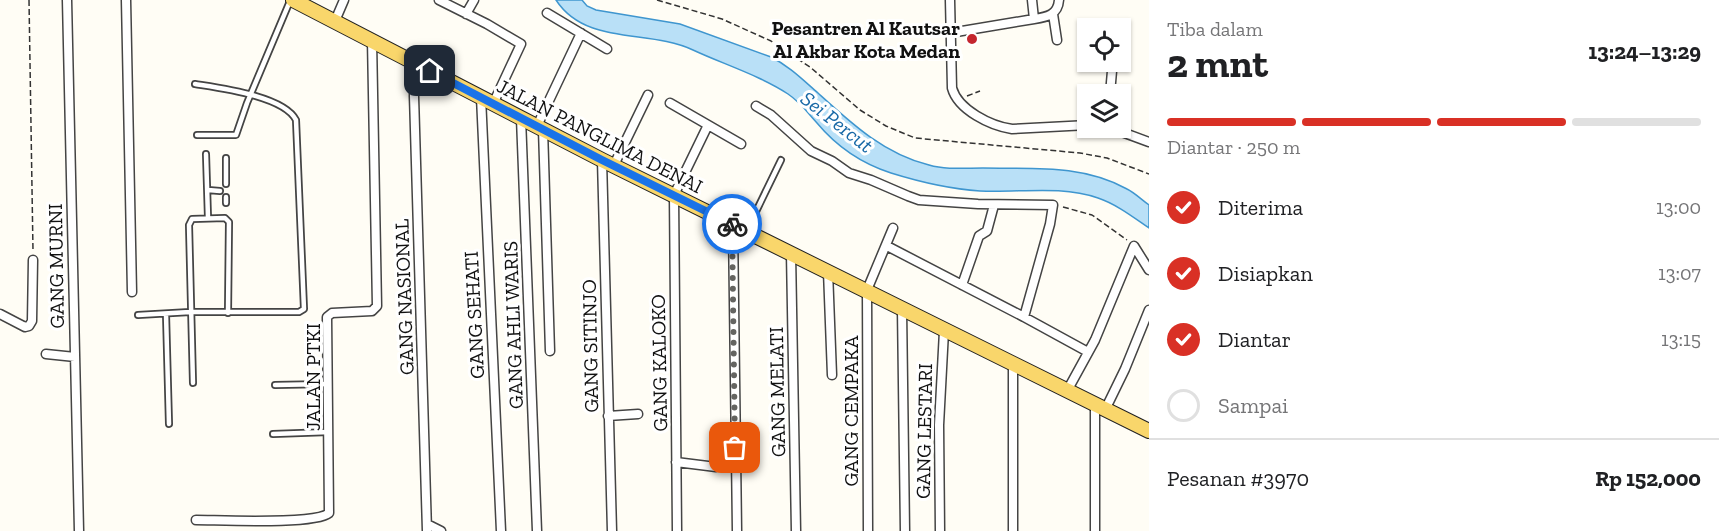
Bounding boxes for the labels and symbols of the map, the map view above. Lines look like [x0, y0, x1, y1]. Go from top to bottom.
place label: Pesantren Al Kautsar Al Akbar Kota Medan [772, 16, 960, 63]
marker: Pesantren Al Kautsar Al Akbar Kota Medan [965, 32, 979, 46]
pin [404, 45, 455, 96]
street label: JALAN PANGLIMA DENAI [493, 74, 707, 198]
water label: Sei Percut [796, 85, 879, 158]
courier [702, 194, 762, 254]
street label: GANG MURNI [43, 203, 69, 329]
street label: GANG NASIONAL [389, 218, 419, 375]
street label: GANG AHLI WARIS [498, 241, 528, 409]
street label: GANG SEHATI [459, 251, 489, 379]
street label: GANG SITINJO [577, 279, 603, 413]
street label: GANG KALOKO [646, 294, 672, 432]
street label: JALAN PTKI [301, 323, 325, 431]
street label: GANG MELATI [764, 327, 790, 457]
street label: GANG CEMPAKA [839, 334, 863, 487]
street label: GANG LESTARI [911, 363, 937, 499]
pin [709, 422, 760, 473]

